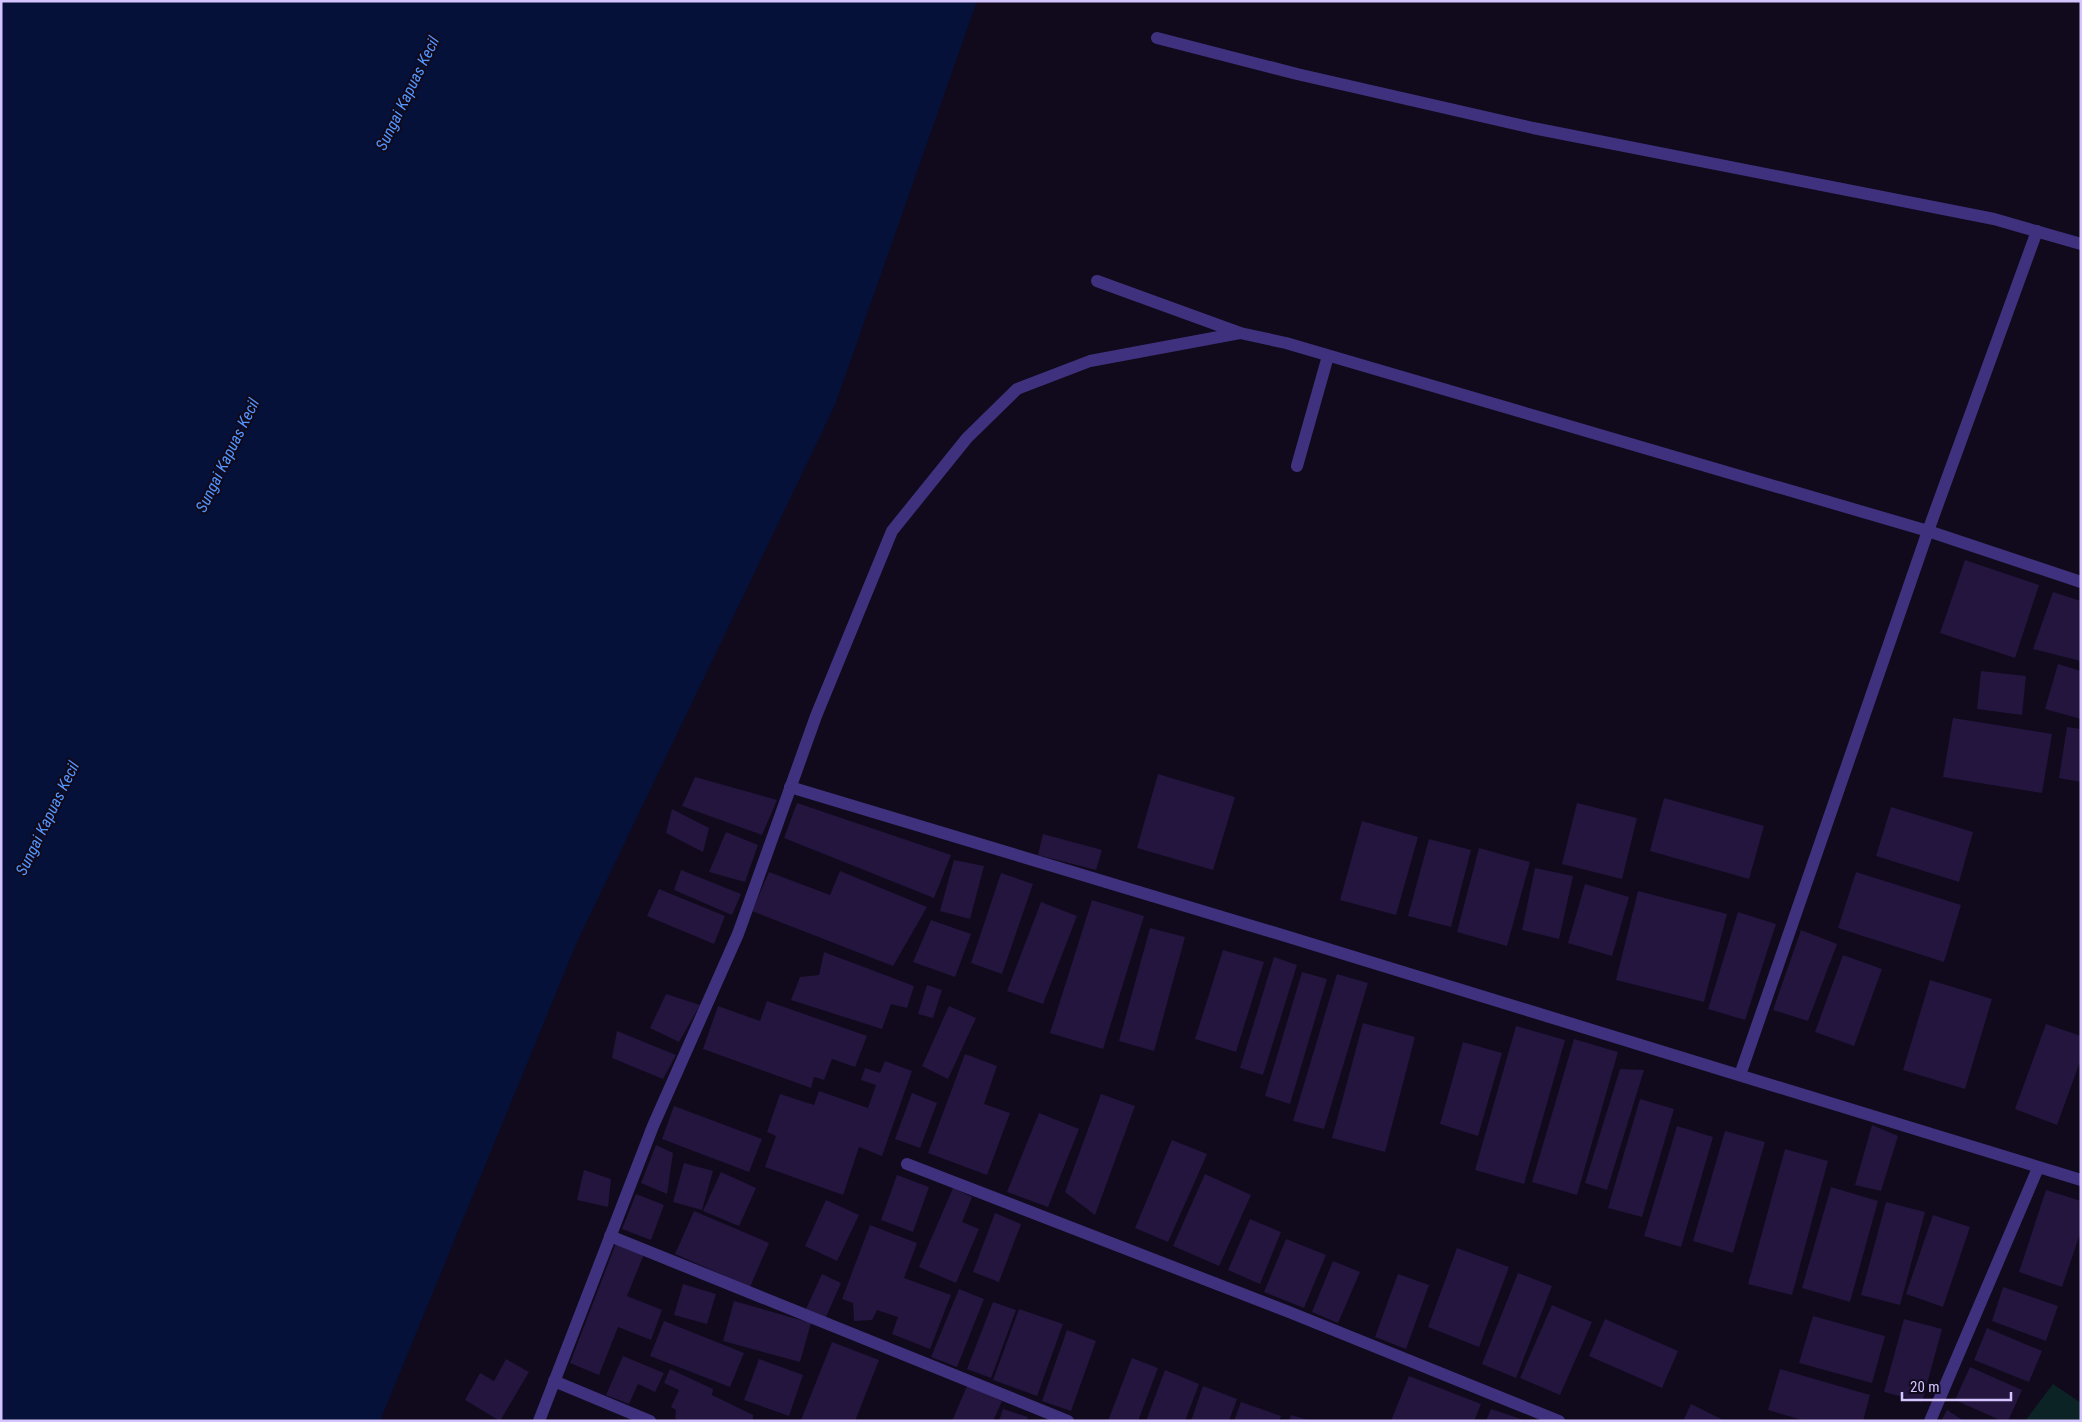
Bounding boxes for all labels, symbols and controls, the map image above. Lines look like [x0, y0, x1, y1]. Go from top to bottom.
water label: Sungai Kapuas Kecil [372, 33, 443, 153]
water label: Sungai Kapuas Kecil [192, 395, 263, 515]
water label: Sungai Kapuas Kecil [12, 758, 83, 878]
scale bar [1902, 1370, 2011, 1402]
text: 20 m [1910, 1378, 1940, 1396]

